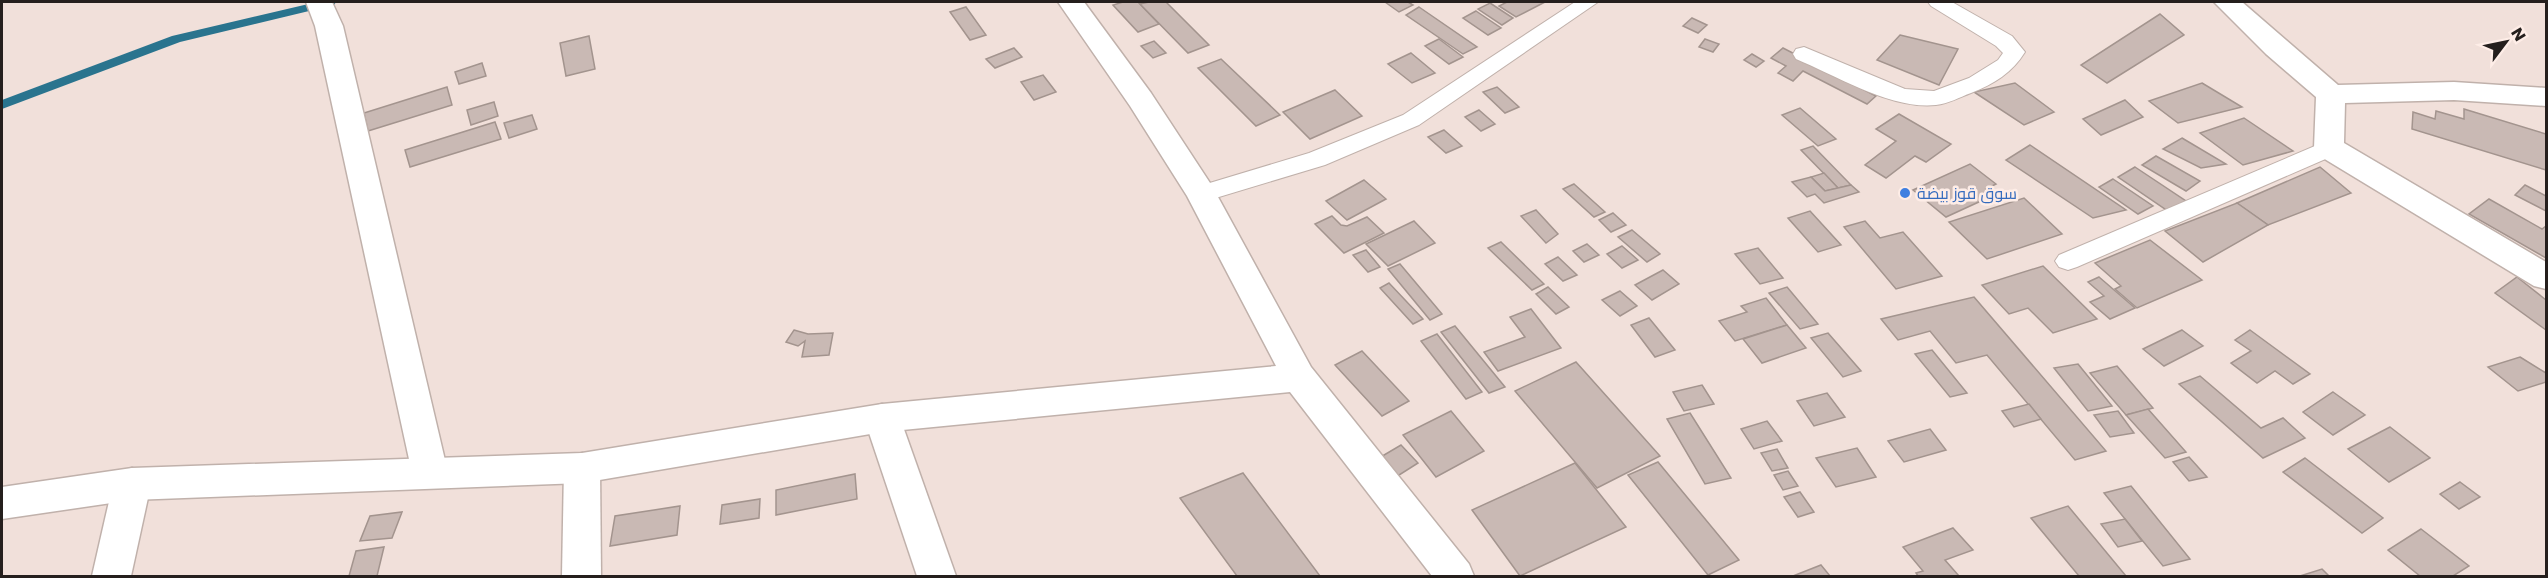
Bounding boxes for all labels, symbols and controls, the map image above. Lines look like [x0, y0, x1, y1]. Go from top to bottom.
north arrow [2476, 12, 2536, 72]
text: N [2505, 23, 2531, 46]
place label: سوق قوز بيضة [1917, 182, 2017, 205]
marker: سوق قوز بيضة [1898, 186, 1912, 200]

